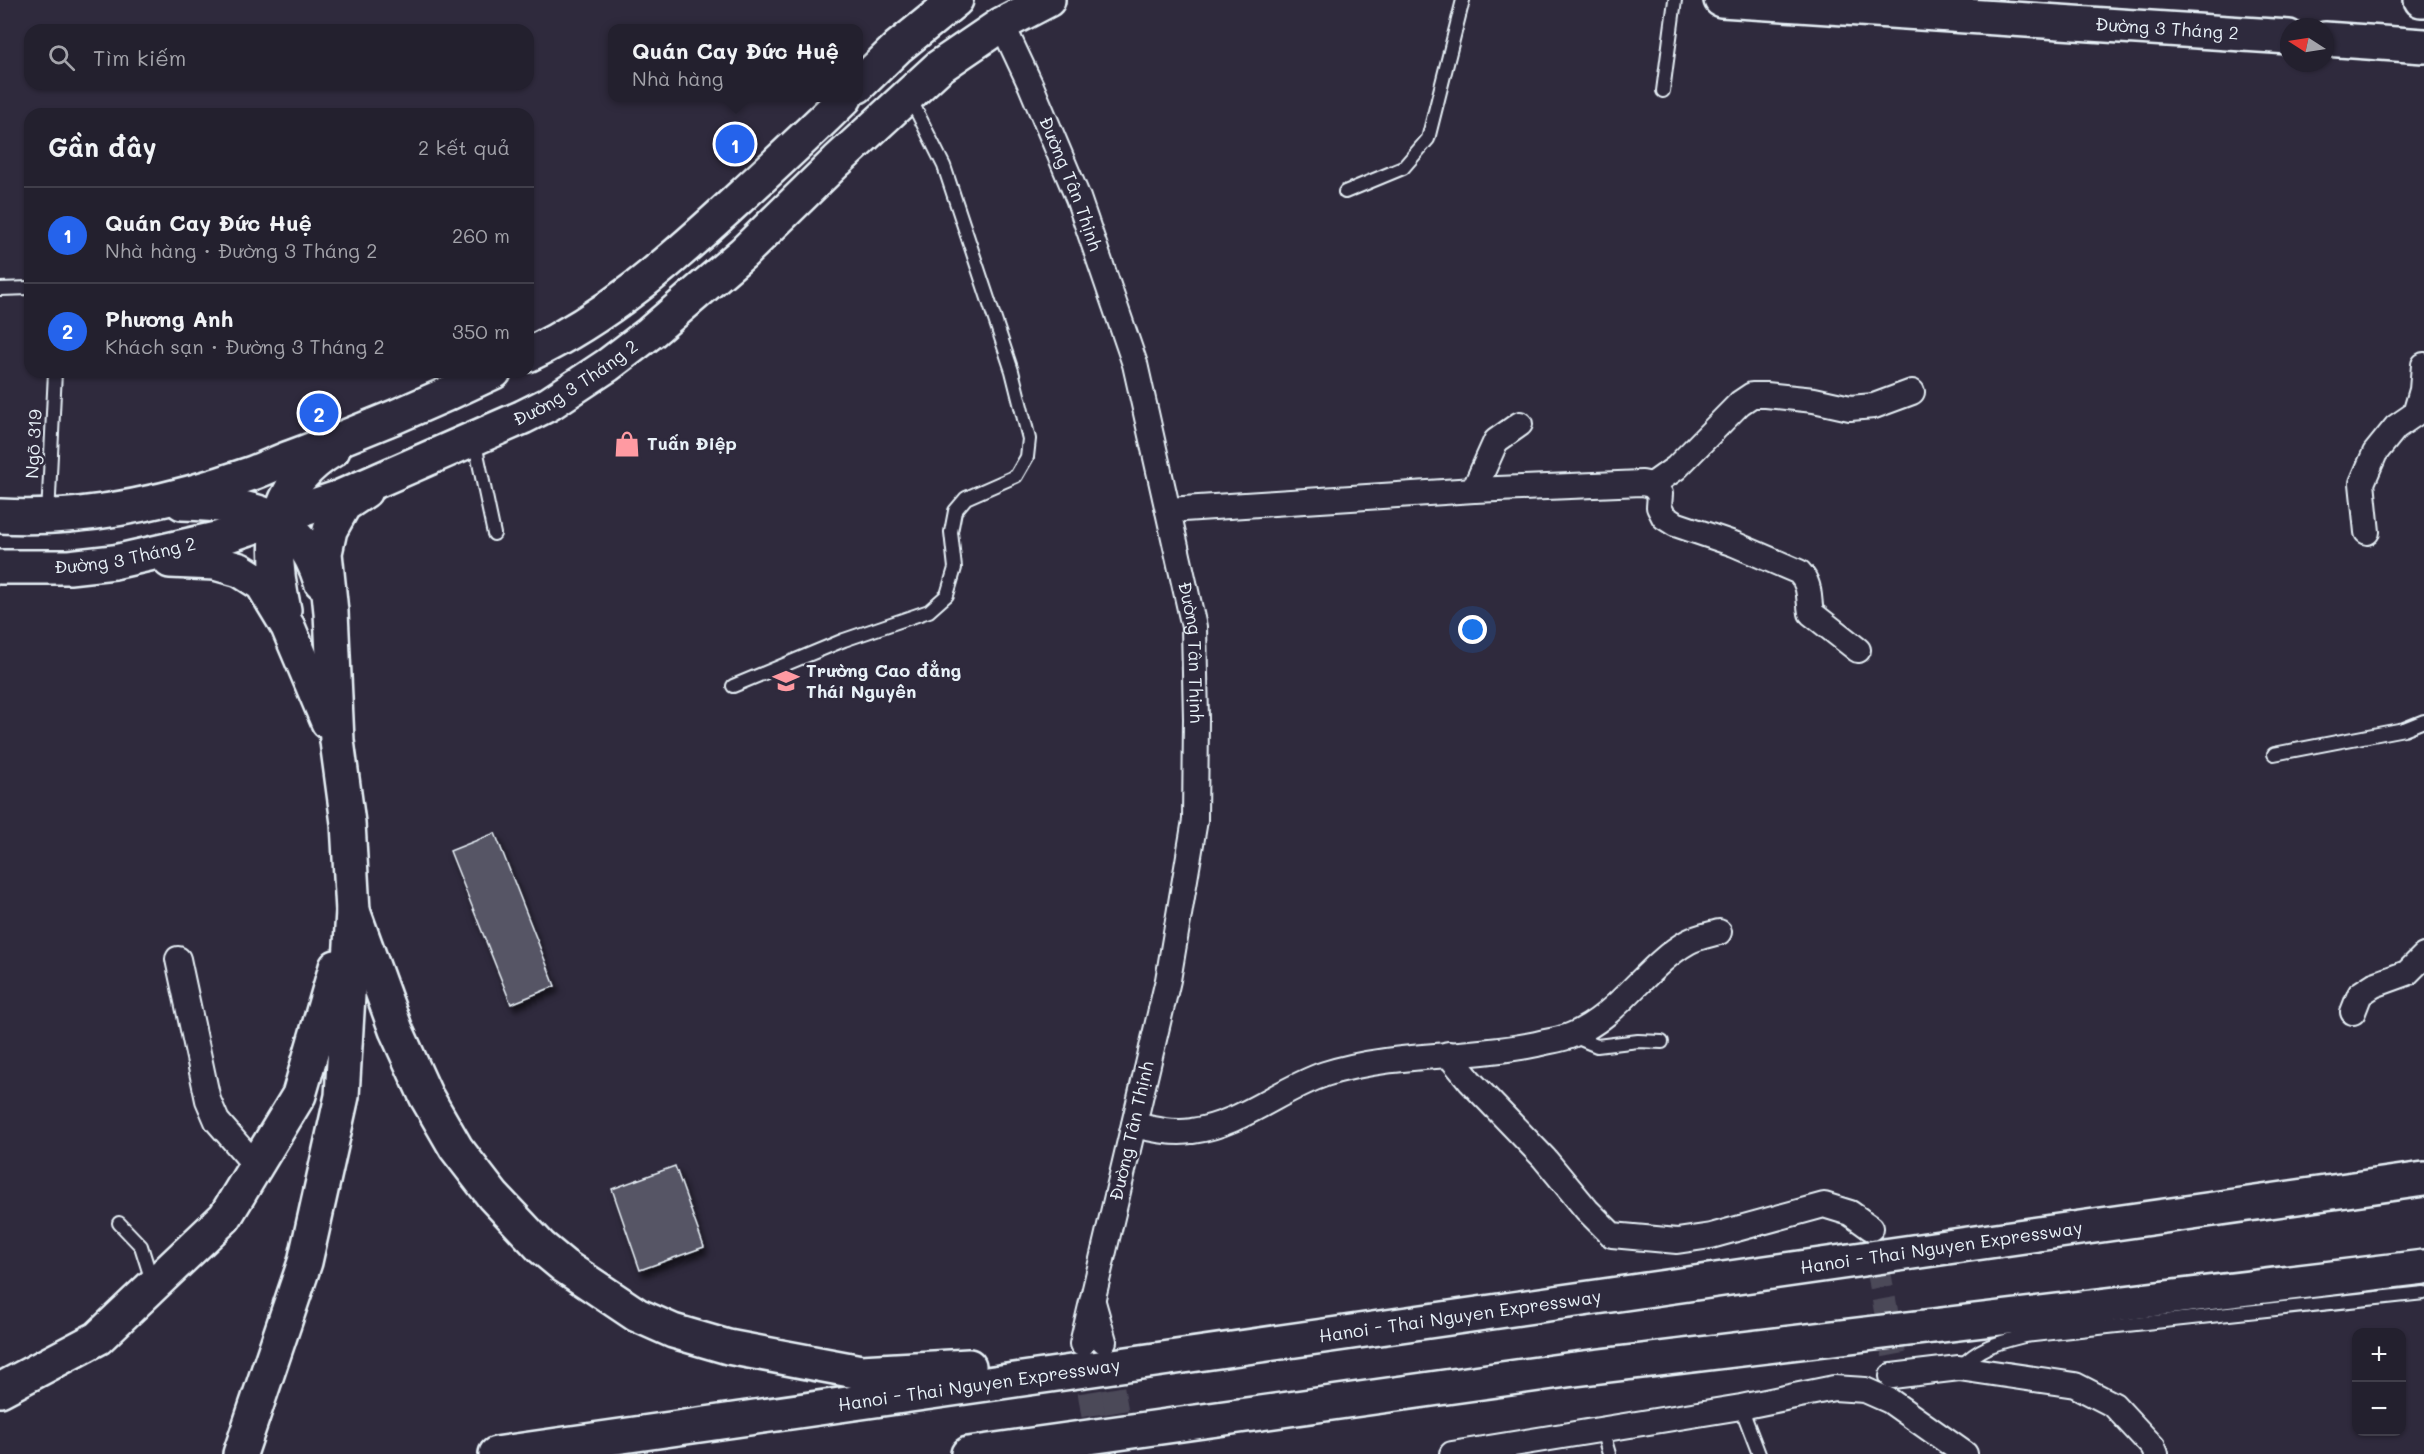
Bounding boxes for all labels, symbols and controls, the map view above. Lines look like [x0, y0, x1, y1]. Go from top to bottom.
street label: Đường 3 Tháng 2 [2095, 11, 2240, 45]
north arrow [2280, 18, 2334, 72]
search box [24, 24, 534, 90]
popup [608, 24, 863, 102]
text: Quán Cay Đức Huệ [632, 36, 839, 65]
icon: search [45, 41, 78, 74]
text: Tìm kiếm [93, 43, 186, 72]
text: Nhà hàng [632, 65, 723, 91]
street label: Đường Tân Thịnh [1034, 113, 1108, 254]
pin: 1 [716, 122, 754, 166]
text: Gần đây [48, 130, 157, 164]
text: 2 kết quả [418, 134, 510, 160]
text: Quán Cay Đức Huệ [105, 208, 312, 237]
text: 1 [63, 222, 72, 248]
text: 260 m [452, 222, 510, 248]
text: Nhà hàng · Đường 3 Tháng 2 [105, 237, 377, 263]
text: Phương Anh [105, 304, 233, 333]
text: 2 [62, 318, 73, 344]
text: 350 m [452, 318, 510, 344]
text: Khách sạn · Đường 3 Tháng 2 [105, 333, 385, 359]
street label: Đường 3 Tháng 2 [509, 334, 642, 431]
pin: 2 [300, 390, 338, 436]
street label: Ngõ 319 [19, 408, 47, 479]
shop icon: Tuấn Điệp [612, 429, 642, 459]
place label: Tuấn Điệp [647, 431, 737, 455]
street label: Đường 3 Tháng 2 [54, 531, 198, 578]
street label: Đường Tân Thịnh [1173, 579, 1209, 724]
your location [1458, 615, 1487, 644]
place label: Trường Cao đẳng Thái Nguyên [806, 658, 962, 703]
school or university icon: Trường Cao đẳng Thái Nguyên [771, 666, 801, 696]
street label: Đường Tân Thịnh [1103, 1059, 1159, 1203]
street label: Hanoi - Thai Nguyen Expressway [1799, 1215, 2084, 1279]
street label: Hanoi - Thai Nguyen Expressway [1317, 1283, 1603, 1347]
map controls [2352, 1328, 2406, 1436]
button: + [2352, 1328, 2406, 1382]
street label: Hanoi - Thai Nguyen Expressway [836, 1352, 1122, 1416]
button: − [2352, 1382, 2406, 1436]

